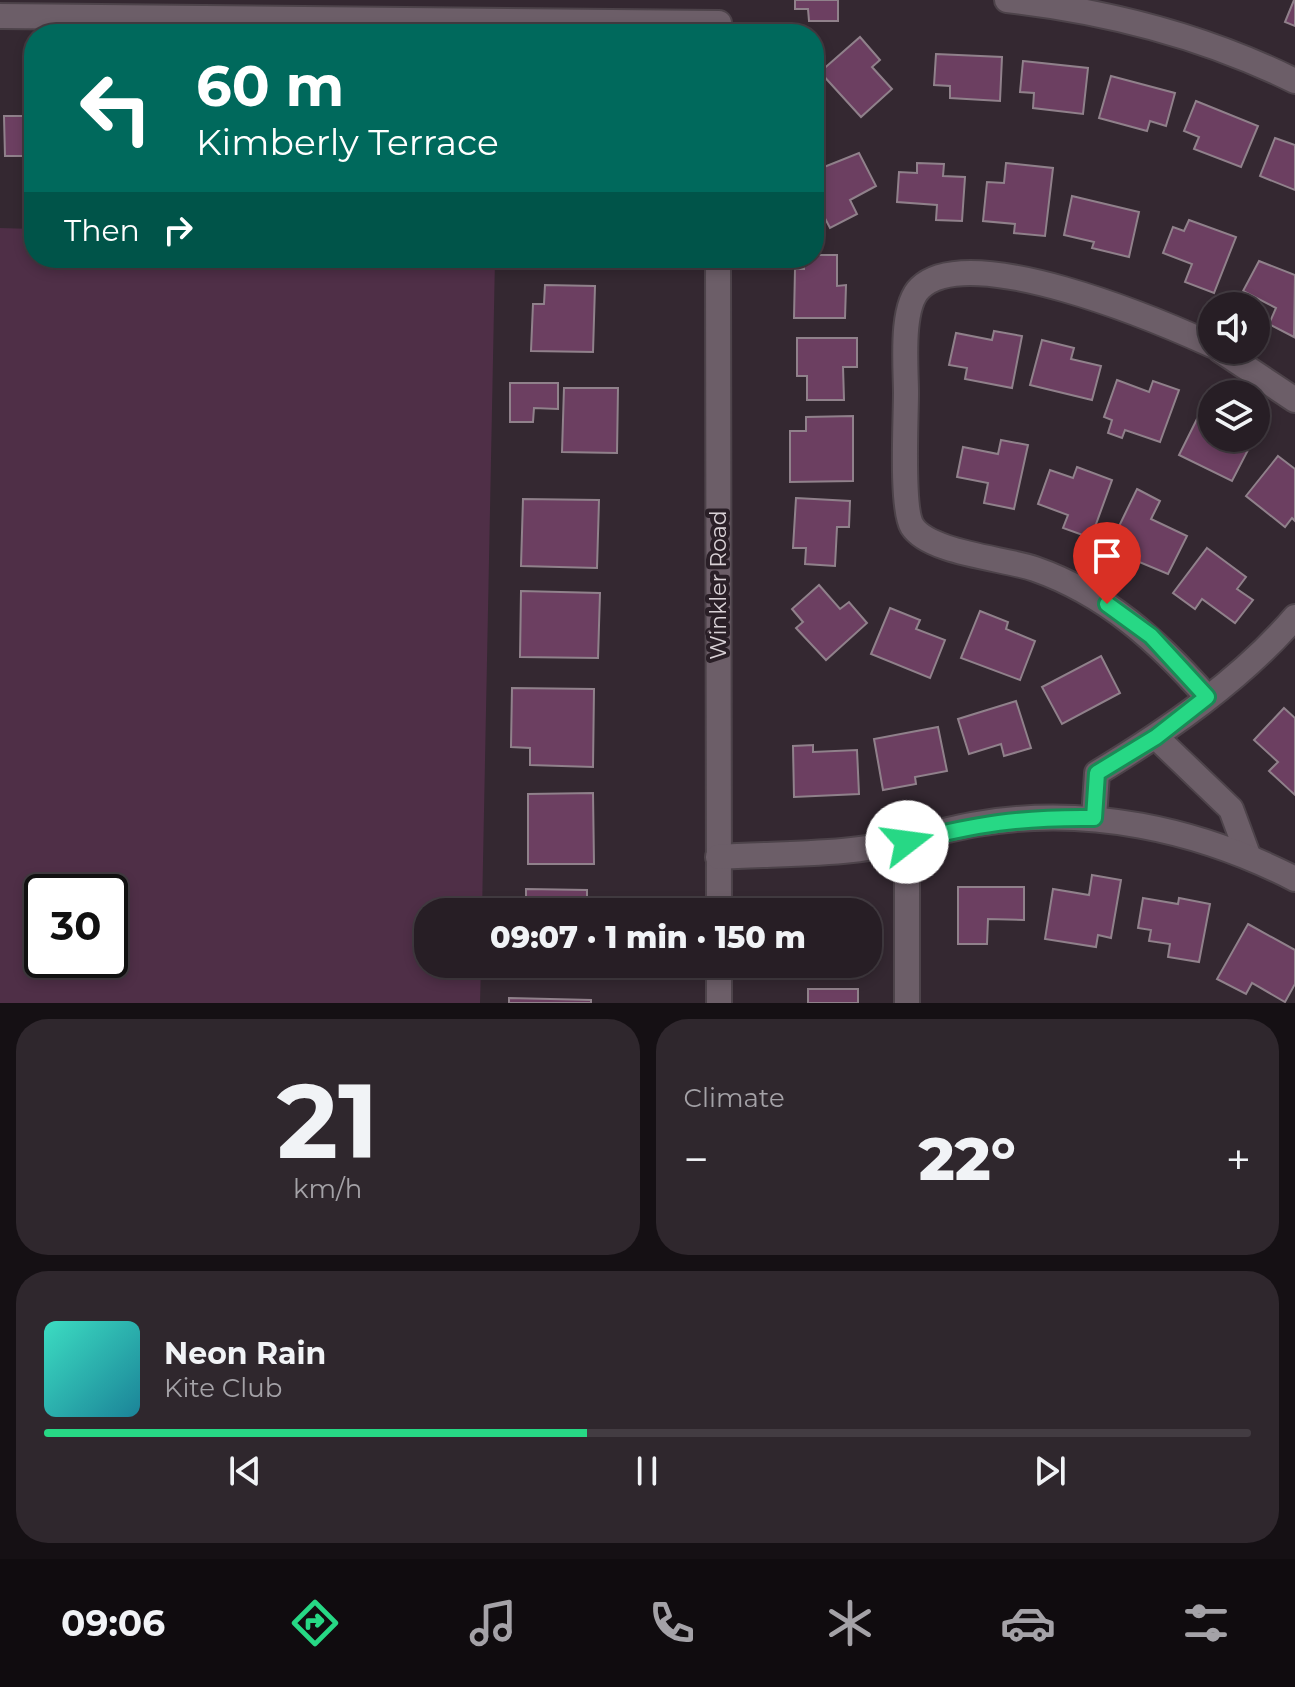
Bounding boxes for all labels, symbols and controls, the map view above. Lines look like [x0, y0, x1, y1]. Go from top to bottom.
text: 60 m [196, 52, 344, 120]
icon: left [64, 56, 168, 160]
text: Kimberly Terrace [196, 120, 499, 164]
icon: right [156, 208, 200, 252]
text: Then [64, 212, 140, 249]
map controls [1198, 292, 1270, 452]
button: sound [1198, 292, 1270, 364]
button: layers [1198, 380, 1270, 452]
street label: Winkler Road [705, 510, 732, 660]
pin [1073, 522, 1141, 604]
icon: arrive [1085, 534, 1129, 578]
position arrow [865, 800, 949, 884]
speed limit sign: 30 [24, 874, 128, 978]
text: 09:07 · 1 min · 150 m [490, 919, 806, 956]
text: 21 [277, 1057, 379, 1184]
text: Climate [684, 1082, 785, 1114]
text: 22° [919, 1122, 1016, 1195]
text: − [684, 1132, 709, 1186]
text: + [1226, 1132, 1251, 1186]
text: km/h [293, 1173, 362, 1205]
text: Neon Rain [164, 1335, 326, 1372]
text: Kite Club [164, 1372, 282, 1404]
icon: previous [223, 1449, 267, 1493]
icon: pause [625, 1449, 669, 1493]
icon: next [1028, 1449, 1072, 1493]
icon: directions [287, 1595, 343, 1651]
icon: music [465, 1595, 521, 1651]
icon: phone [644, 1595, 700, 1651]
icon: climate [822, 1595, 878, 1651]
icon: car [1000, 1595, 1056, 1651]
icon: filters [1178, 1595, 1234, 1651]
text: 09:06 [61, 1601, 165, 1645]

